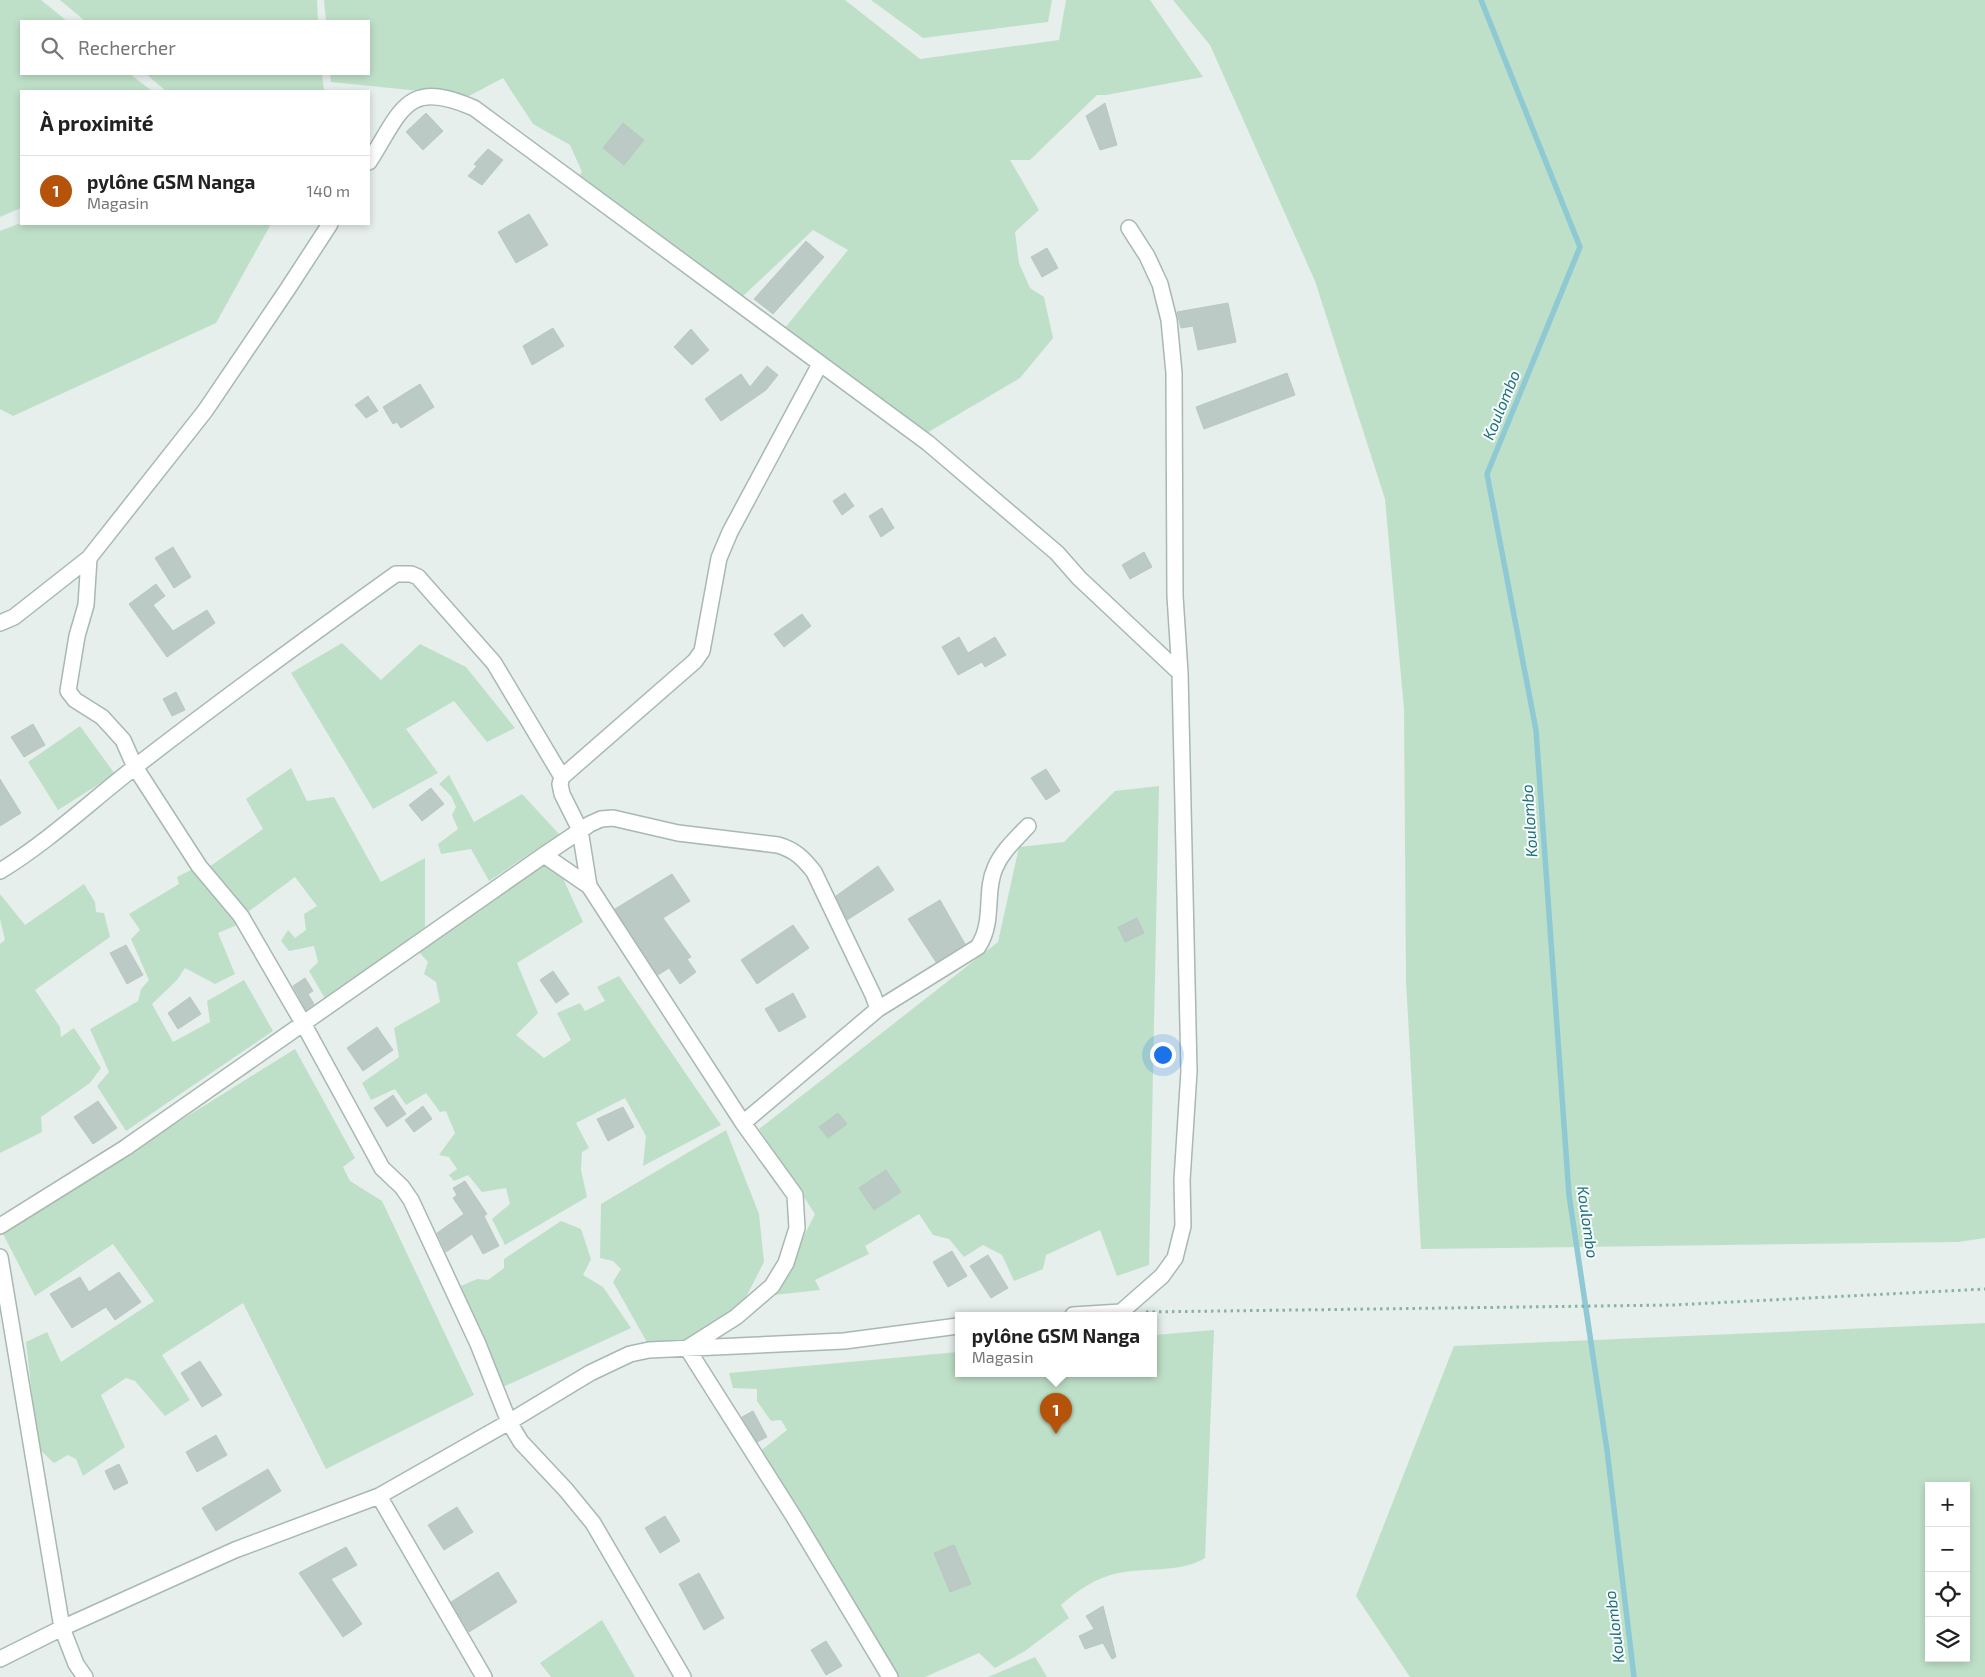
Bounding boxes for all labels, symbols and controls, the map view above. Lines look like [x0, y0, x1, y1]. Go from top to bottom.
search box [20, 20, 370, 75]
icon: search [38, 34, 66, 62]
text: Rechercher [78, 36, 176, 59]
text: À proximité [40, 110, 154, 135]
text: pylône GSM Nanga [87, 170, 255, 193]
text: 1 [53, 181, 59, 200]
text: 140 m [307, 181, 350, 200]
text: Magasin [87, 193, 149, 212]
water label: Koulombo [1478, 367, 1523, 442]
water label: Koulombo [1516, 784, 1541, 858]
your location [1150, 1042, 1176, 1068]
water label: Koulombo [1574, 1184, 1603, 1259]
popup [955, 1312, 1157, 1377]
text: pylône GSM Nanga [972, 1324, 1140, 1347]
text: Magasin [972, 1347, 1034, 1366]
pin: 1 [1040, 1393, 1072, 1434]
map controls [1925, 1482, 1970, 1662]
button: + [1925, 1482, 1970, 1527]
button: − [1925, 1527, 1970, 1572]
button: locate [1925, 1572, 1970, 1617]
water label: Koulombo [1600, 1590, 1627, 1665]
button: layers [1925, 1617, 1970, 1662]

